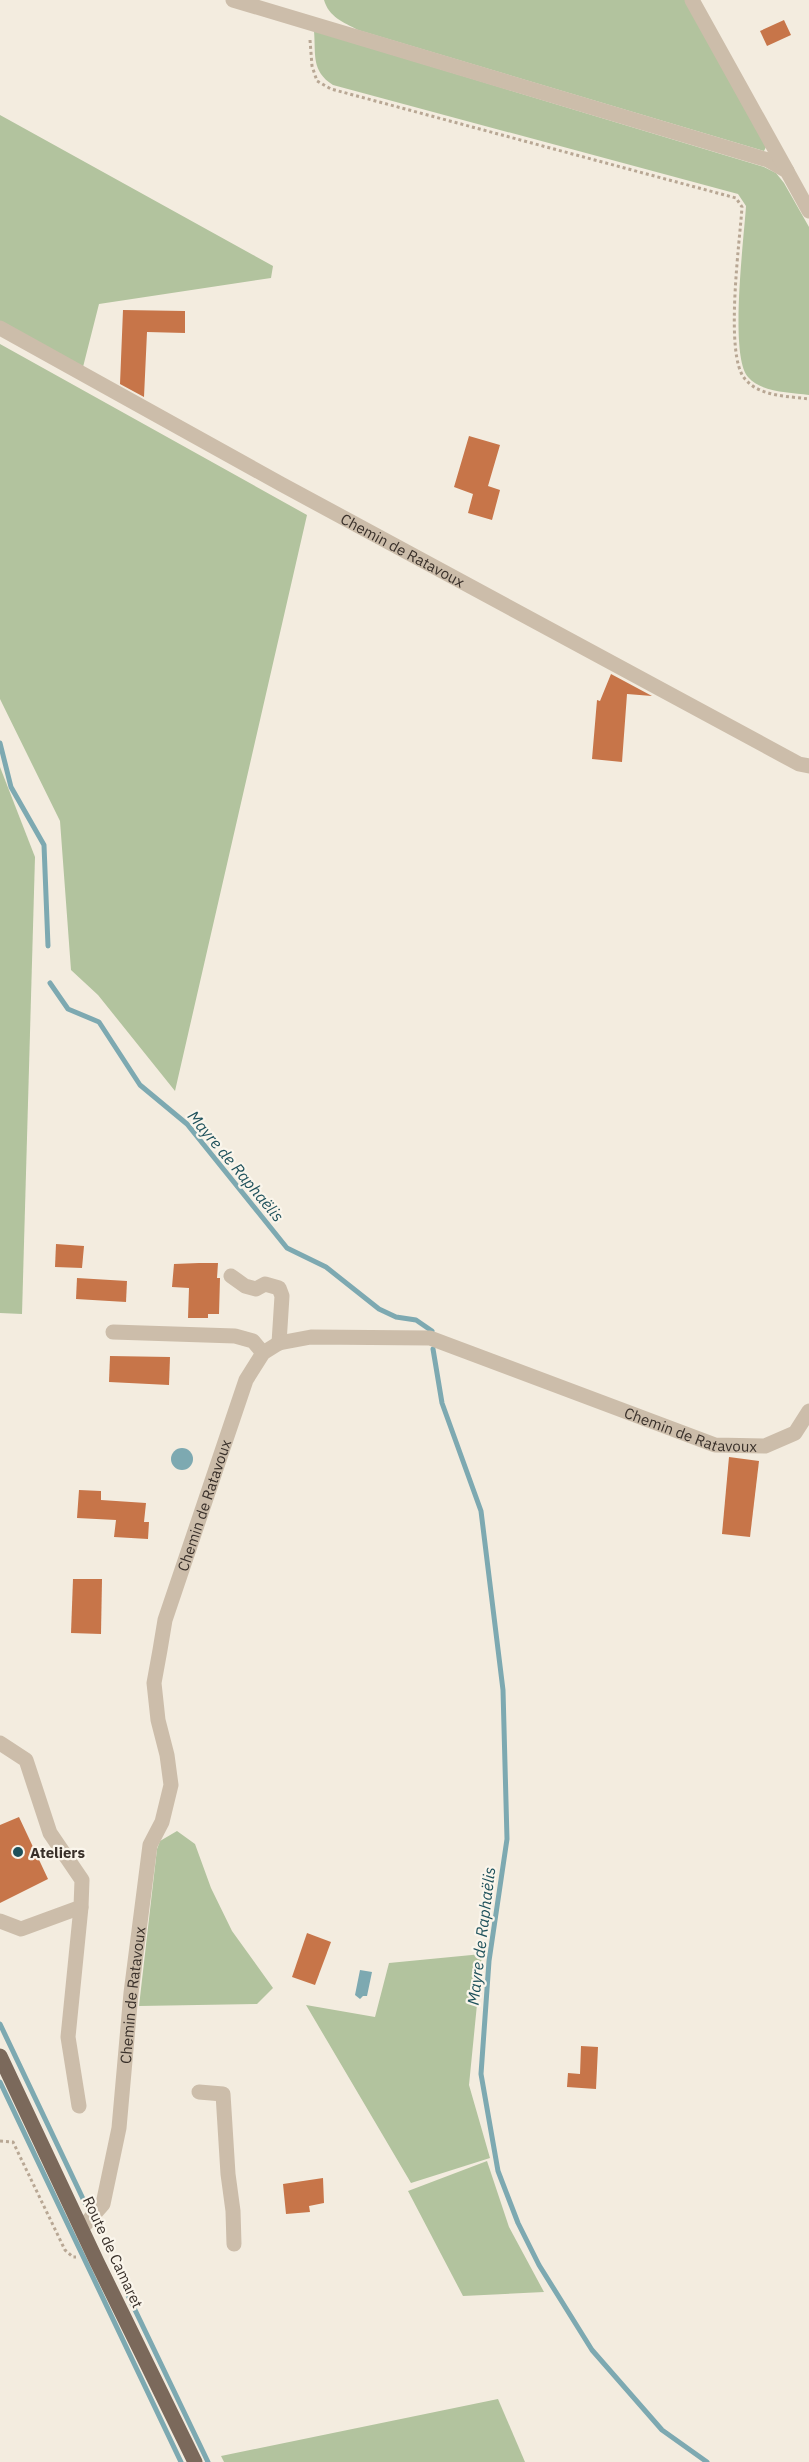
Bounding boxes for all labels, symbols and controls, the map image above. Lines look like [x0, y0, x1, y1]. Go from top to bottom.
street label: Chemin de Ratavoux [338, 509, 468, 591]
water label: Mayre de Raphaëlis [184, 1106, 288, 1226]
street label: Chemin de Ratavoux [622, 1402, 758, 1455]
street label: Chemin de Ratavoux [173, 1436, 235, 1574]
place label: Ateliers [30, 1843, 85, 1862]
marker: Ateliers [11, 1845, 25, 1859]
water label: Mayre de Raphaëlis [463, 1866, 499, 2006]
street label: Chemin de Ratavoux [115, 1925, 149, 2065]
street label: Route de Camaret [79, 2193, 147, 2311]

